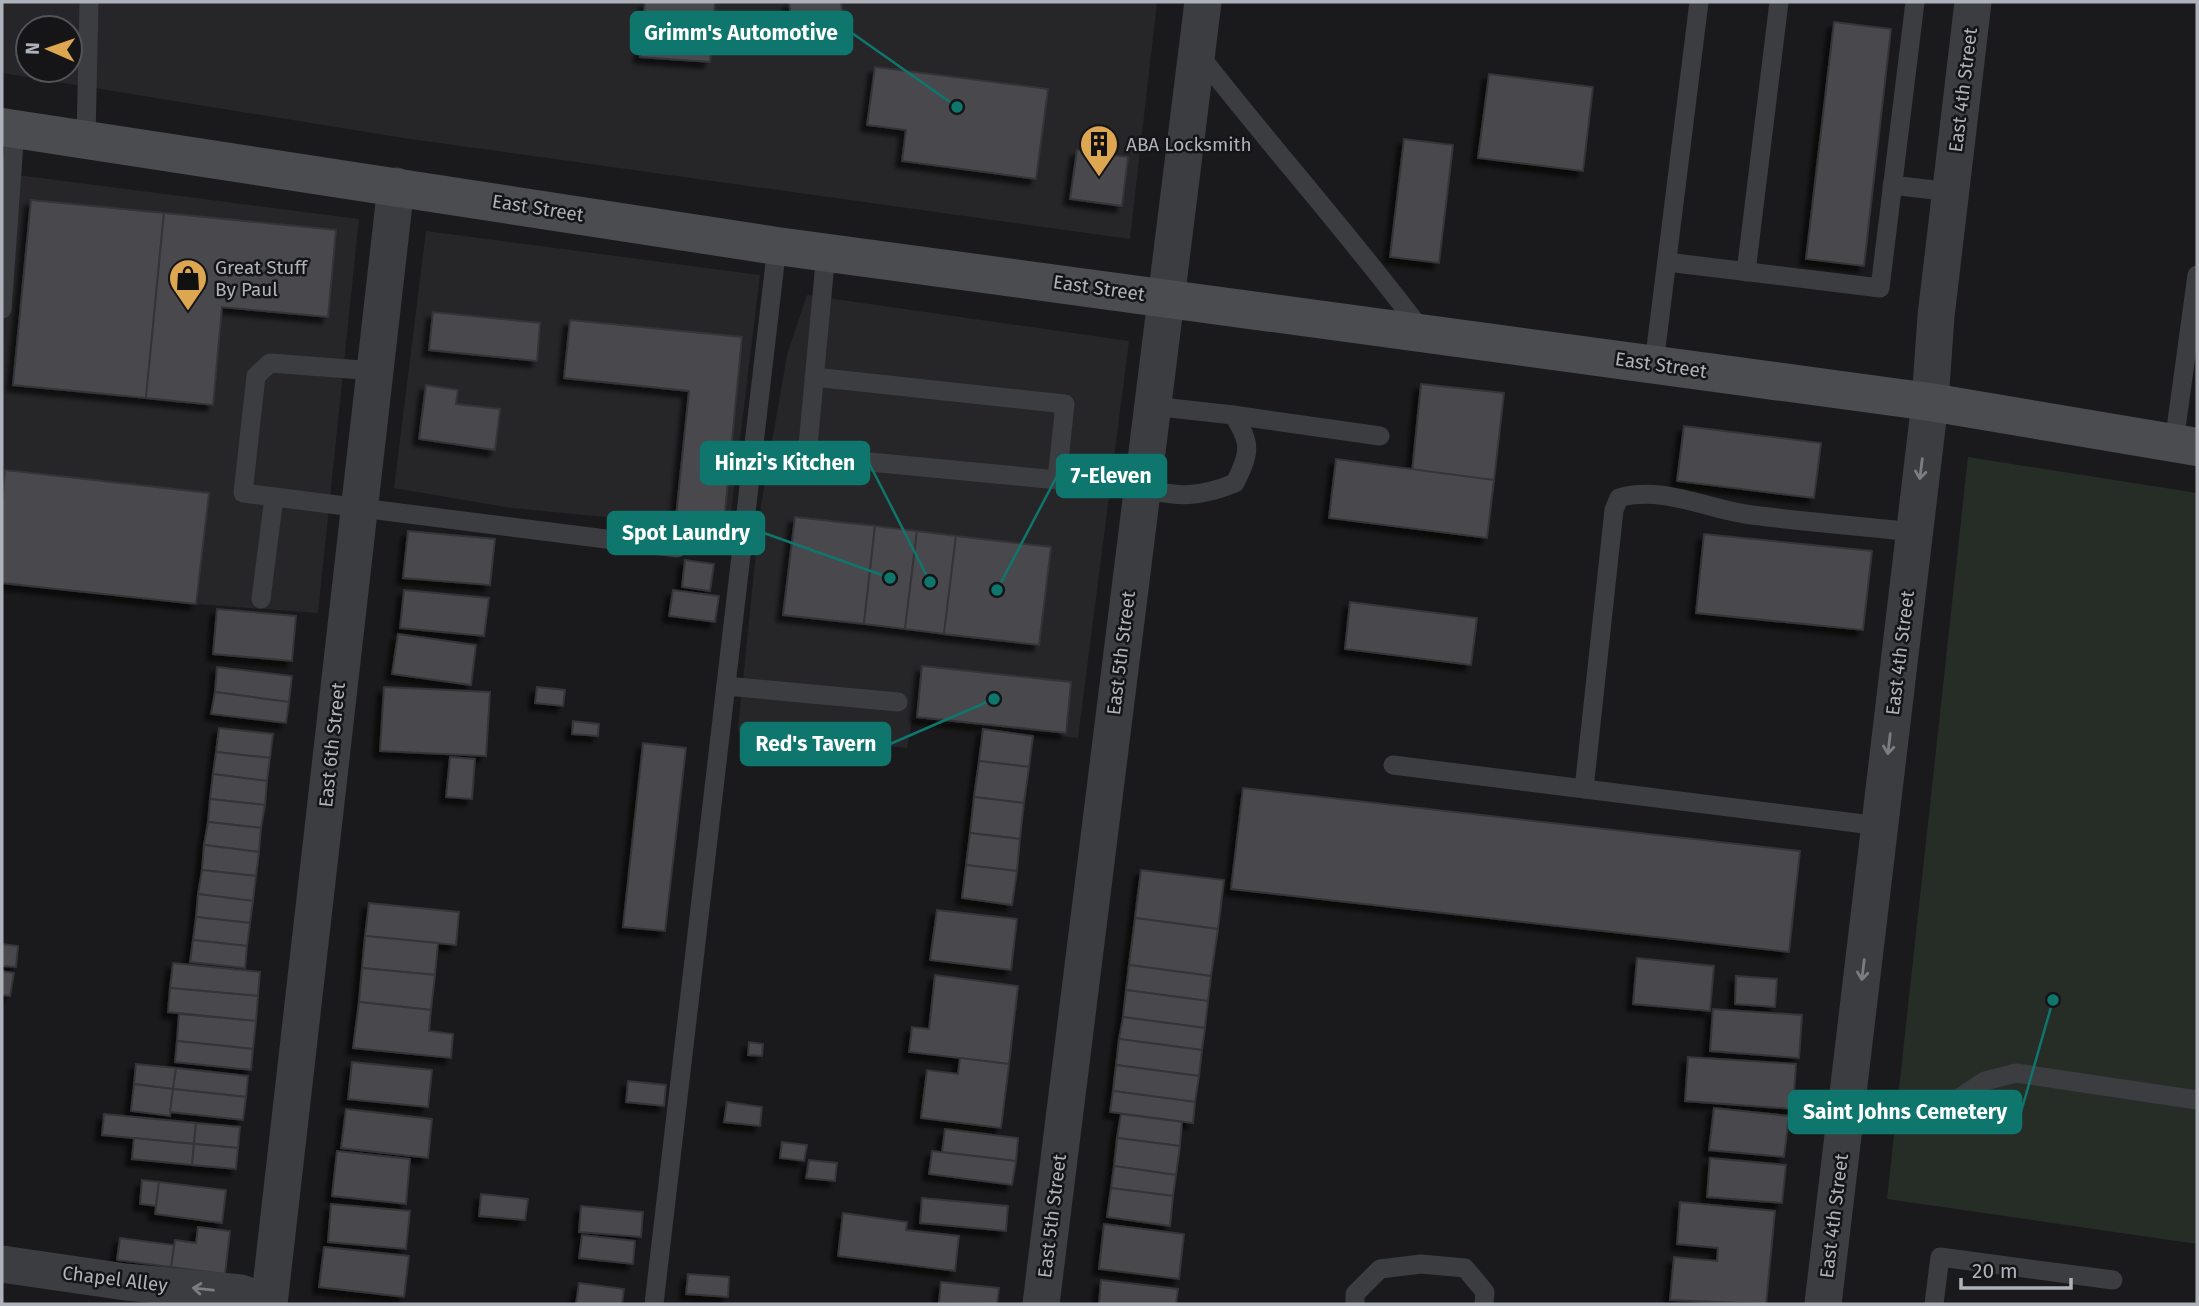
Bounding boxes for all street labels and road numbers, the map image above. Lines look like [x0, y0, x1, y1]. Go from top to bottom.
street label: East 4th Street [1944, 26, 1982, 154]
street label: East Street [491, 189, 586, 227]
street label: East Street [1052, 270, 1146, 306]
street label: East Street [1614, 347, 1708, 383]
street label: East 4th Street [1881, 589, 1919, 717]
street label: East 5th Street [1102, 590, 1140, 716]
street label: East 6th Street [314, 681, 350, 809]
street label: East 4th Street [1815, 1152, 1853, 1280]
street label: East 5th Street [1033, 1153, 1071, 1279]
street label: Chapel Alley [61, 1261, 170, 1297]

